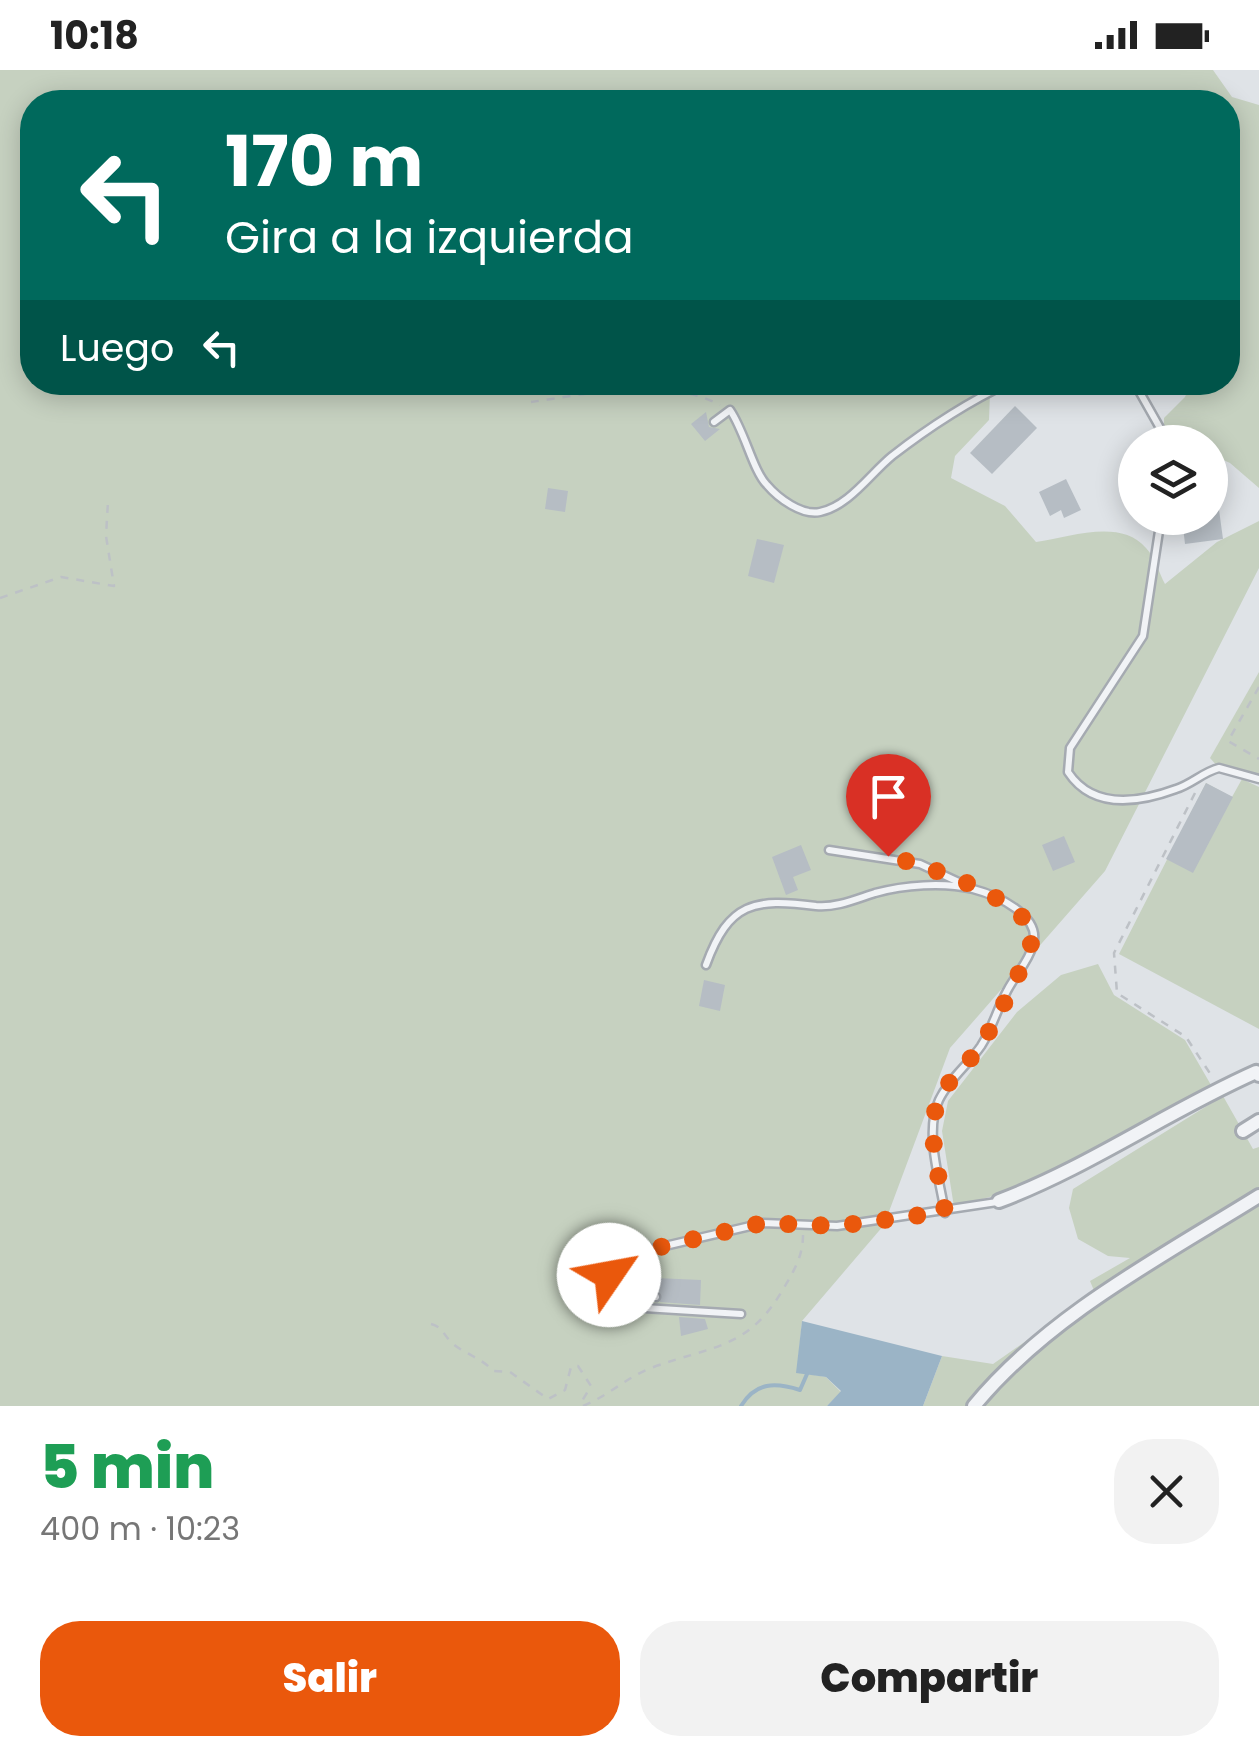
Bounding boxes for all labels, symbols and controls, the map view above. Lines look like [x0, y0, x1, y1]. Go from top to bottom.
text: 10:18 [50, 9, 139, 62]
text: 170 m [225, 112, 423, 211]
icon: left [60, 130, 190, 260]
text: Gira a la izquierda [225, 206, 634, 269]
icon: left [194, 320, 249, 375]
text: Luego [60, 321, 174, 374]
map controls [1118, 425, 1228, 535]
button: layers [1118, 425, 1228, 535]
pin [846, 754, 931, 857]
icon: arrive [861, 769, 916, 824]
position arrow [557, 1223, 661, 1327]
text: 5 min [40, 1425, 214, 1509]
button: close [1114, 1439, 1219, 1544]
text: 400 m · 10:23 [40, 1506, 240, 1551]
button: Salir [40, 1621, 620, 1736]
button: Compartir [640, 1621, 1219, 1736]

